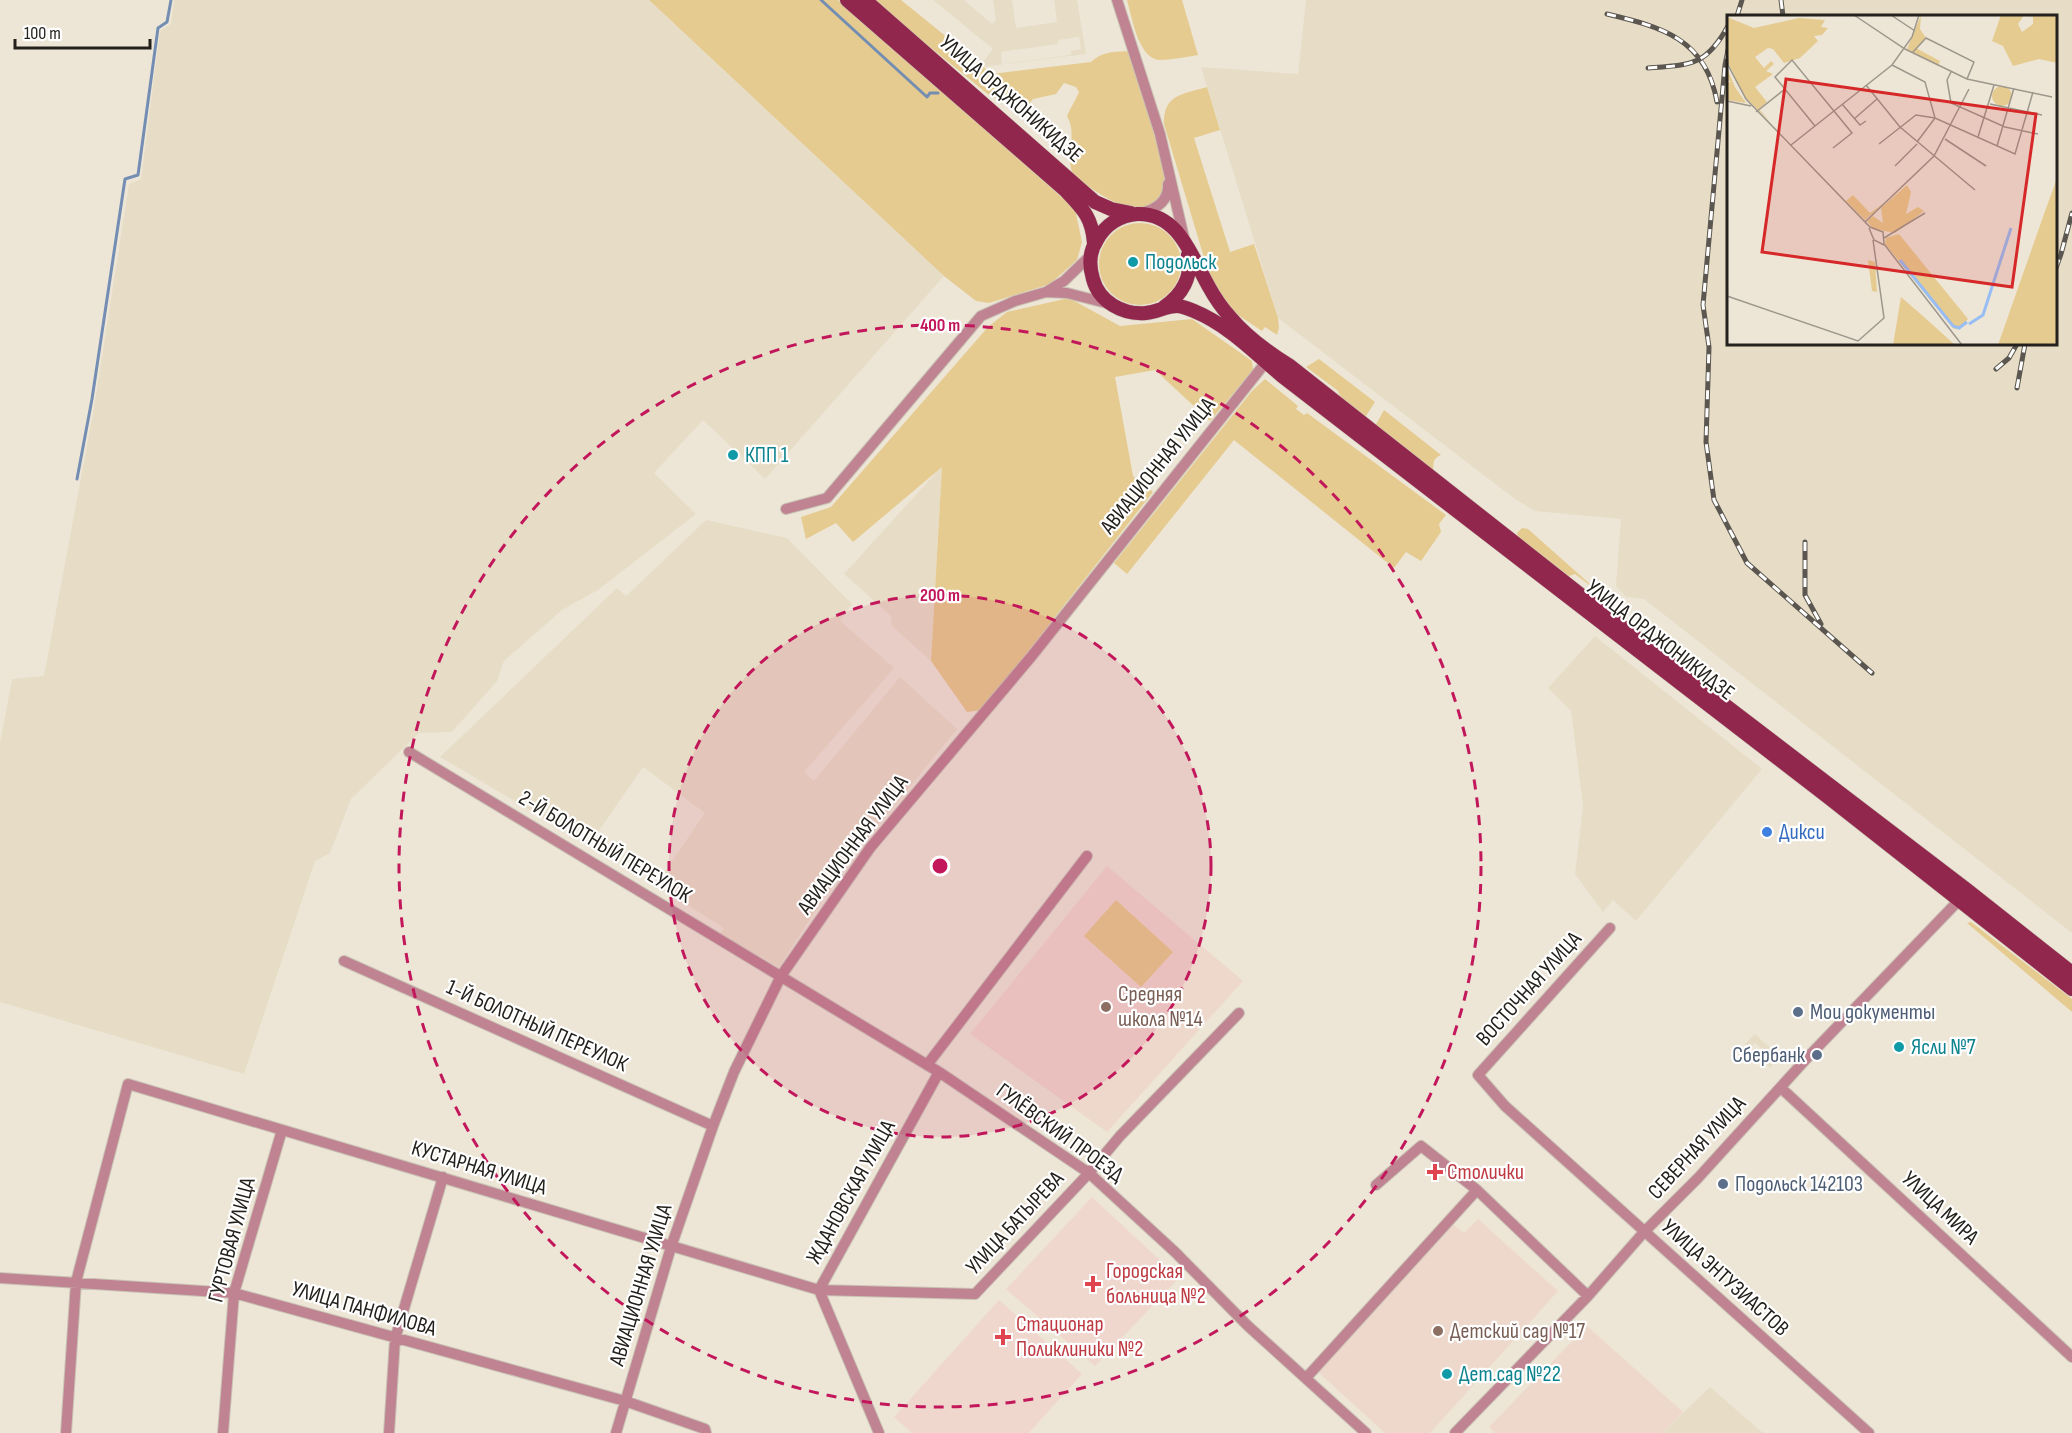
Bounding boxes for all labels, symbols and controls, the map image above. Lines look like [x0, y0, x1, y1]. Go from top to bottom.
scale bar [15, 12, 150, 50]
inset map [1727, 15, 2057, 345]
text: 100 m [24, 23, 61, 44]
street label: УЛИЦА ОРДЖОНИКИДЗЕ [934, 29, 1088, 169]
place label: Подольск [1145, 249, 1217, 276]
marker: Подольск [1126, 255, 1140, 269]
text: 400 m [920, 315, 960, 336]
street label: АВИАЦИОННАЯ УЛИЦА [1094, 392, 1222, 540]
place label: КПП 1 [745, 442, 789, 469]
marker: КПП 1 [726, 448, 740, 462]
street label: УЛИЦА ОРДЖОНИКИДЗЕ [1580, 574, 1740, 706]
text: 200 m [920, 585, 960, 606]
street label: АВИАЦИОННАЯ УЛИЦА [791, 769, 915, 921]
street label: 2-Й БОЛОТНЫЙ ПЕРЕУЛОК [514, 785, 697, 909]
place label: Дикси [1779, 819, 1825, 846]
marker: Дикси [1760, 825, 1774, 839]
centre of rings [930, 856, 950, 876]
street label: ВОСТОЧНАЯ УЛИЦА [1471, 926, 1588, 1052]
street label: 1-Й БОЛОТНЫЙ ПЕРЕУЛОК [442, 974, 632, 1078]
place label: Средняя школа №14 [1118, 981, 1203, 1033]
place label: Мои документы [1810, 999, 1935, 1026]
marker: Средняя школа №14 [1099, 1000, 1113, 1014]
marker: Мои документы [1791, 1005, 1805, 1019]
place label: Ясли №7 [1911, 1034, 1976, 1061]
marker: Ясли №7 [1892, 1040, 1906, 1054]
place label: Сбербанк [1732, 1042, 1806, 1069]
marker: Сбербанк [1810, 1048, 1824, 1062]
street label: ГУЛЁВСКИЙ ПРОЕЗД [991, 1078, 1130, 1189]
street label: СЕВЕРНАЯ УЛИЦА [1642, 1090, 1752, 1205]
street label: ЖДАНОВСКАЯ УЛИЦА [800, 1115, 902, 1269]
street label: КУСТАРНАЯ УЛИЦА [408, 1135, 550, 1202]
place label: Столички [1447, 1159, 1524, 1186]
street label: УЛИЦА БАТЫРЕВА [960, 1165, 1070, 1280]
marker: Столички [1428, 1165, 1442, 1179]
street label: УЛИЦА МИРА [1896, 1166, 1985, 1251]
place label: Подольск 142103 [1735, 1171, 1863, 1198]
street label: ГУРТОВАЯ УЛИЦА [202, 1174, 262, 1305]
marker: Подольск 142103 [1716, 1177, 1730, 1191]
street label: АВИАЦИОННАЯ УЛИЦА [603, 1200, 679, 1370]
street label: УЛИЦА ЭНТУЗИАСТОВ [1656, 1214, 1794, 1342]
place label: Городская больница №2 [1106, 1258, 1206, 1310]
street label: УЛИЦА ПАНФИЛОВА [289, 1275, 440, 1343]
marker: Городская больница №2 [1084, 1275, 1102, 1293]
place label: Стационар Поликлиники №2 [1016, 1311, 1143, 1363]
place label: Детский сад №17 [1450, 1318, 1585, 1345]
marker: Детский сад №17 [1431, 1324, 1445, 1338]
marker: Стационар Поликлиники №2 [994, 1328, 1012, 1346]
place label: Дет.сад №22 [1459, 1361, 1561, 1388]
marker: Дет.сад №22 [1440, 1367, 1454, 1381]

